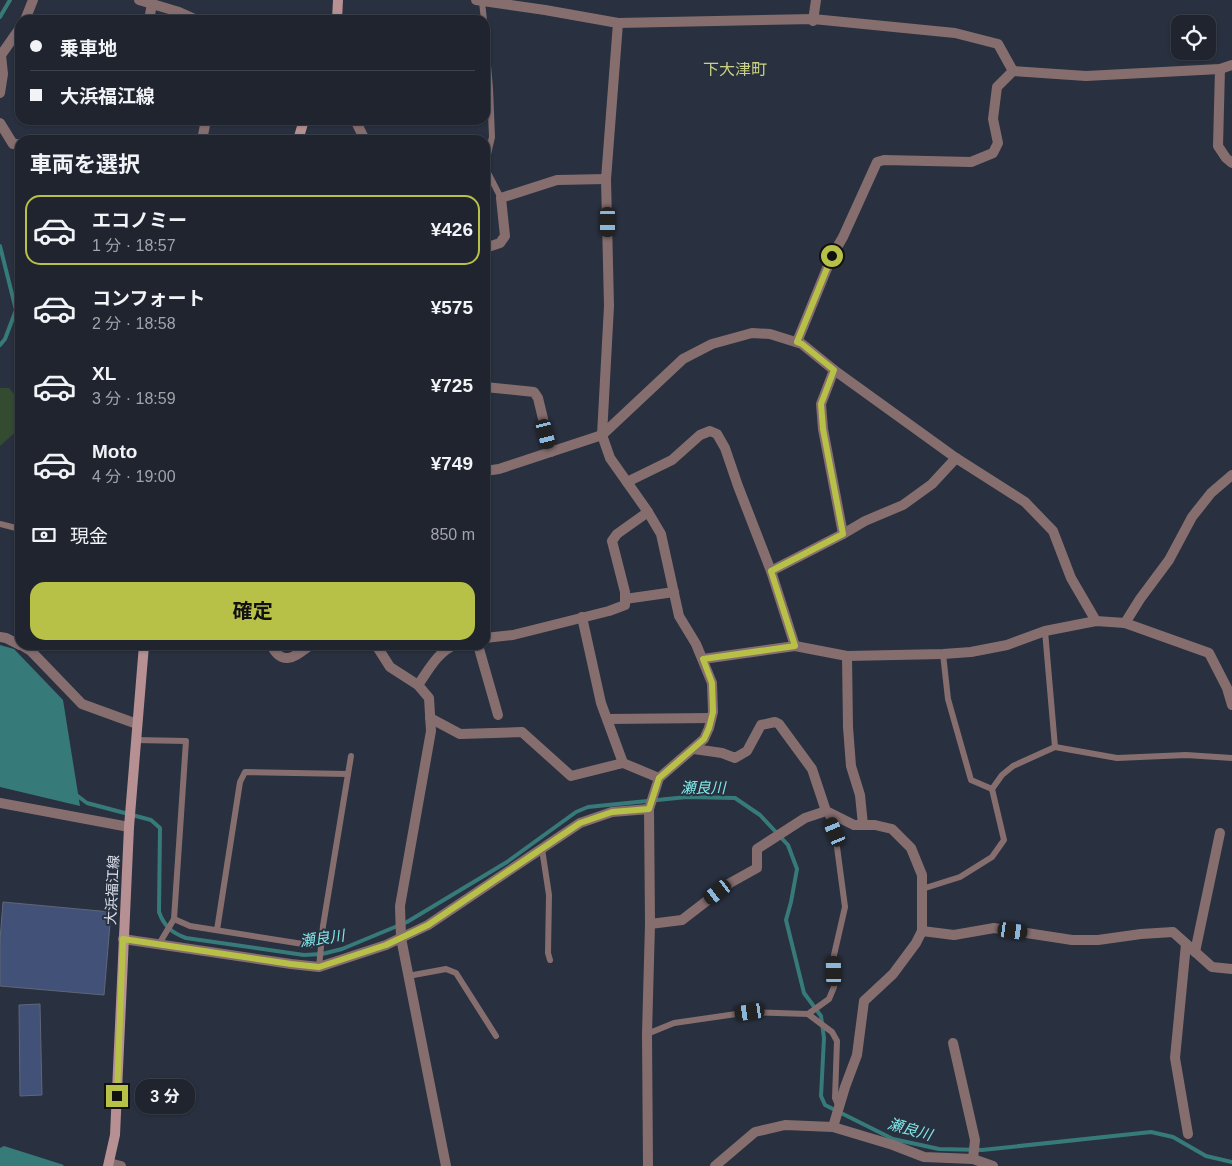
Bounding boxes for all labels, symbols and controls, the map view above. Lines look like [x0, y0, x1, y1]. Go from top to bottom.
map controls [1171, 15, 1216, 60]
button: locate [1171, 15, 1216, 60]
text: 乗車地 [60, 38, 117, 59]
district label: 下大津町 [703, 61, 767, 78]
text: 大浜福江線 [60, 86, 155, 107]
text: 車両を選択 [30, 152, 140, 177]
car [600, 207, 615, 237]
icon: car [32, 208, 77, 253]
text: エコノミー [92, 210, 187, 231]
text: ¥426 [431, 219, 473, 240]
text: 1 分 · 18:57 [92, 237, 176, 254]
route start [821, 245, 843, 267]
icon: car [32, 286, 77, 331]
text: コンフォート [92, 288, 205, 309]
text: ¥575 [431, 297, 473, 318]
text: 2 分 · 18:58 [92, 315, 176, 332]
text: XL [92, 363, 116, 384]
icon: car [32, 364, 77, 409]
text: ¥725 [431, 375, 473, 396]
text: 3 分 · 18:59 [92, 390, 176, 407]
car [535, 418, 556, 450]
text: Moto [92, 441, 137, 462]
icon: car [32, 442, 77, 487]
text: ¥749 [431, 453, 473, 474]
text: 4 分 · 19:00 [92, 468, 176, 485]
icon: cash [30, 521, 58, 549]
text: 現金 [70, 526, 108, 547]
text: 850 m [431, 526, 475, 543]
button: 確定 [30, 582, 475, 640]
water label: 瀬良川 [680, 779, 727, 796]
car [822, 815, 847, 849]
street label: 大浜福江線 [102, 855, 122, 925]
car [701, 877, 734, 907]
car [997, 921, 1028, 941]
water label: 瀬良川 [299, 926, 347, 950]
car [826, 956, 841, 986]
car [734, 1002, 765, 1022]
callout: 3 分 [134, 1078, 194, 1114]
route end [106, 1085, 128, 1107]
text: 3 分 [150, 1088, 180, 1105]
water label: 瀬良川 [886, 1115, 936, 1144]

